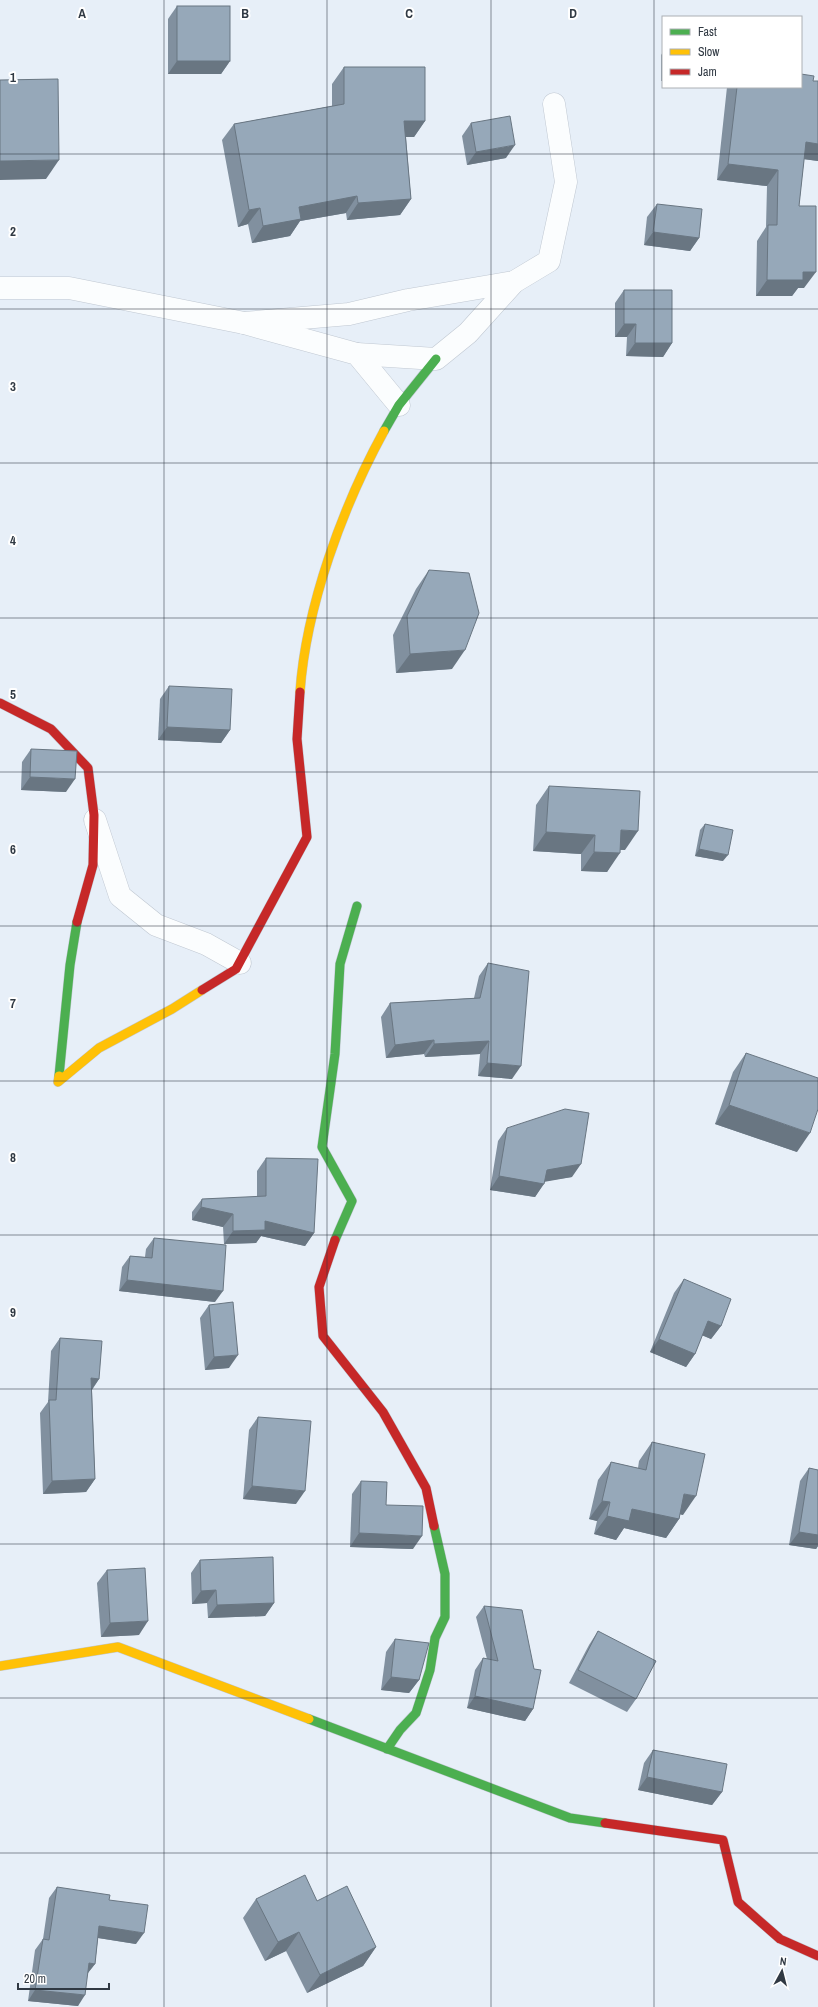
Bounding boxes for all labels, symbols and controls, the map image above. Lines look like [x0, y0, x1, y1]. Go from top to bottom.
text: A [78, 5, 86, 22]
text: B [241, 5, 249, 22]
text: C [405, 5, 413, 22]
text: D [569, 5, 577, 22]
legend [662, 16, 802, 88]
text: Fast [698, 24, 717, 40]
text: Slow [698, 44, 720, 60]
text: Jam [698, 64, 717, 80]
text: 1 [10, 69, 16, 86]
text: 2 [10, 223, 16, 240]
text: 3 [10, 378, 16, 395]
text: 4 [10, 532, 16, 549]
text: 5 [10, 686, 16, 703]
text: 6 [10, 841, 16, 858]
text: 7 [10, 995, 16, 1012]
text: 8 [10, 1149, 16, 1166]
text: 9 [10, 1304, 16, 1321]
north arrow [762, 1951, 802, 1991]
text: N [779, 1954, 787, 1968]
scale bar [18, 1965, 109, 1991]
text: 20 m [24, 1971, 46, 1987]

